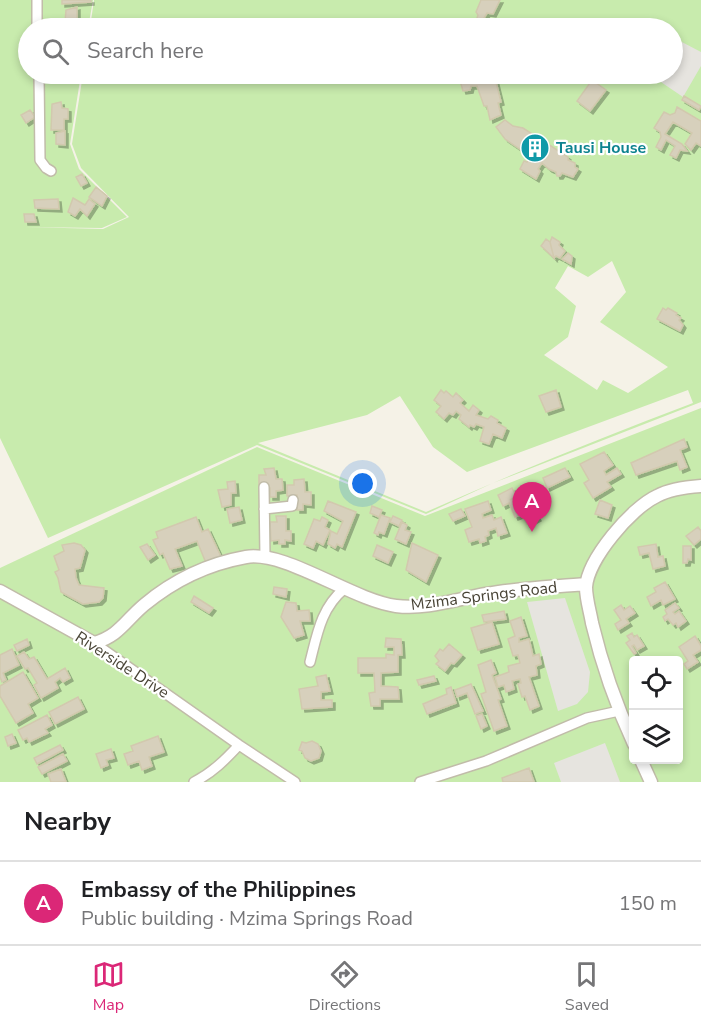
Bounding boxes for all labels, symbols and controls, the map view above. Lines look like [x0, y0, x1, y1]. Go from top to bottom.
search box [18, 18, 683, 84]
icon: search [39, 35, 72, 68]
text: Search here [87, 36, 204, 66]
building icon: Tausi House [519, 132, 551, 164]
place label: Tausi House [556, 137, 647, 159]
your location [348, 469, 377, 498]
pin: A [512, 482, 552, 532]
street label: Mzima Springs Road [410, 576, 558, 616]
street label: Riverside Drive [71, 626, 173, 704]
map controls [629, 656, 683, 764]
button: locate [629, 656, 683, 710]
button: layers [629, 710, 683, 764]
text: Nearby [24, 804, 111, 839]
text: Embassy of the Philippines [81, 875, 356, 905]
text: A [36, 890, 51, 917]
text: 150 m [619, 890, 677, 917]
text: Public building · Mzima Springs Road [81, 905, 413, 932]
tab: Map [92, 958, 125, 1016]
tab: Directions [309, 958, 381, 1016]
tab: Saved [565, 958, 609, 1016]

